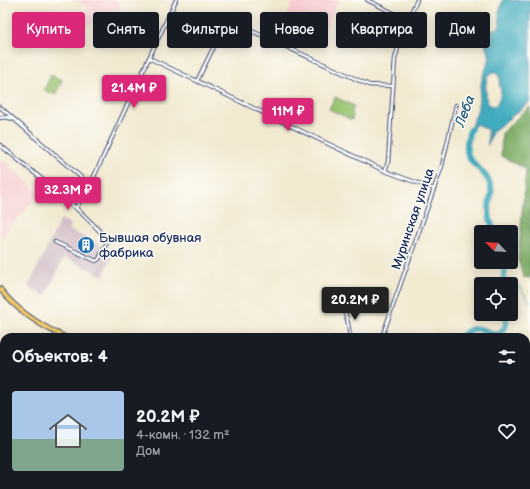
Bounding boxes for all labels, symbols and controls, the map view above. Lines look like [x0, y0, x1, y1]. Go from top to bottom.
chip: Купить [12, 12, 85, 48]
chip: Снять [93, 12, 159, 48]
chip: Фильтры [167, 12, 252, 48]
chip: Новое [260, 12, 328, 48]
chip: Квартира [336, 12, 427, 48]
chip: Дом [435, 12, 490, 48]
pin: 21.4M ₽ [97, 75, 171, 109]
text: 21.4M ₽ [111, 80, 157, 96]
water label: Леба [451, 93, 479, 130]
pin: 11M ₽ [260, 98, 316, 132]
text: 11M ₽ [271, 103, 305, 119]
street label: Муринская улица [388, 166, 438, 272]
pin: 32.3M ₽ [31, 177, 105, 211]
text: 32.3M ₽ [44, 182, 92, 198]
north arrow [474, 225, 518, 269]
map controls [474, 225, 518, 321]
place label: Бывшая обувная фабрика [99, 230, 202, 261]
building icon: Бывшая обувная фабрика [76, 235, 96, 255]
button: locate [474, 277, 518, 321]
pin: 20.2M ₽ [318, 287, 392, 321]
text: 20.2M ₽ [331, 292, 379, 308]
icon: filters [496, 346, 518, 368]
text: Объектов: 4 [12, 347, 108, 367]
icon: home [44, 407, 92, 455]
text: 20.2M ₽ [136, 407, 200, 427]
icon: heart [496, 420, 518, 442]
text: 4-комн. · 132 m² [136, 427, 230, 443]
text: Дом [136, 443, 161, 459]

